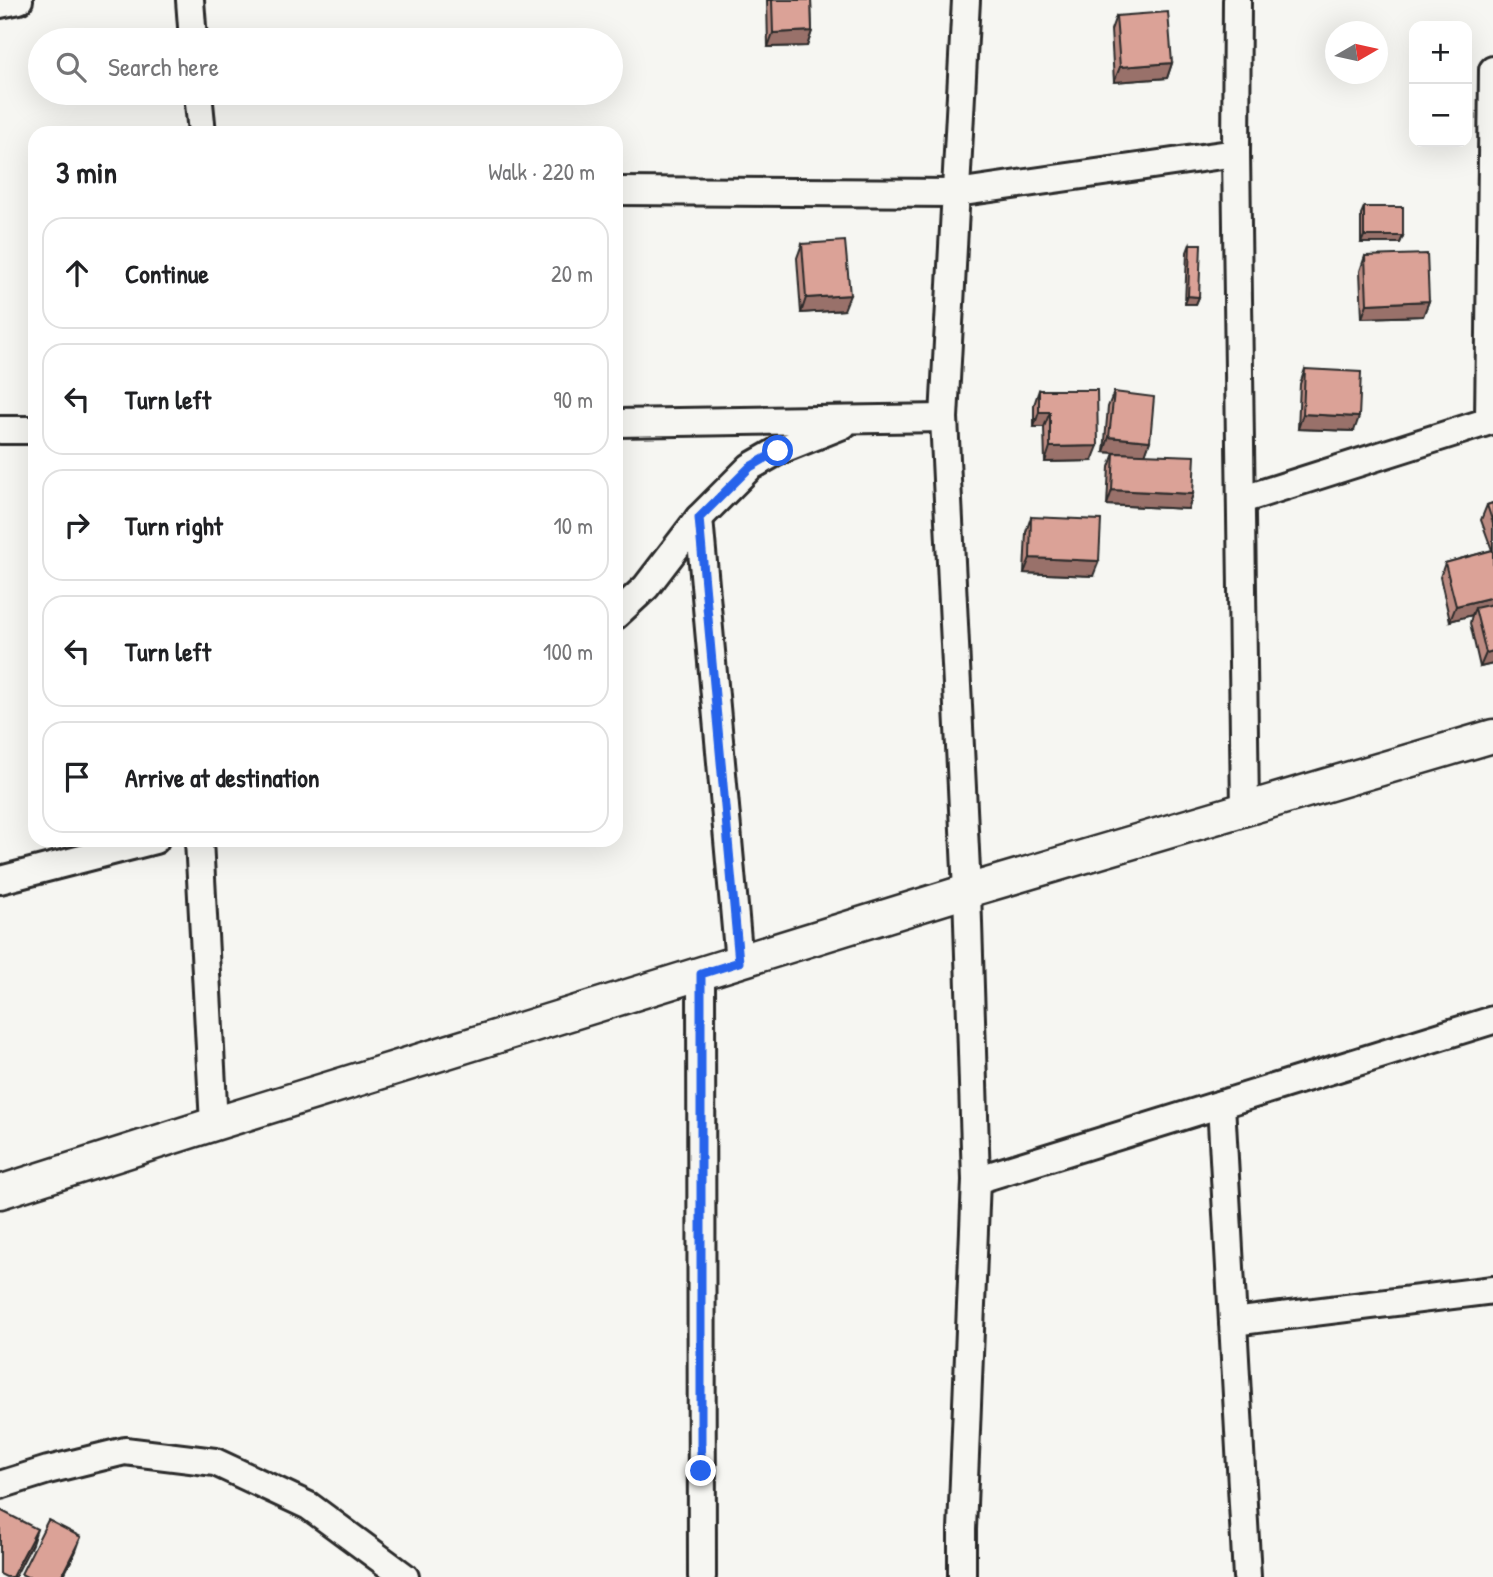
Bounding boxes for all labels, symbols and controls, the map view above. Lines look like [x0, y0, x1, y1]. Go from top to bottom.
north arrow [1325, 21, 1388, 84]
map controls [1409, 21, 1472, 147]
button: + [1409, 21, 1472, 84]
search box [28, 28, 623, 105]
icon: search [52, 48, 90, 86]
text: Search here [108, 49, 219, 84]
button: − [1409, 84, 1472, 147]
text: 3 min [56, 152, 117, 192]
text: Walk · 220 m [488, 156, 595, 187]
icon: ahead [58, 254, 96, 292]
text: Continue [125, 256, 209, 291]
text: 20 m [551, 258, 593, 289]
icon: left [58, 380, 96, 418]
text: Turn left [125, 382, 211, 417]
text: 90 m [553, 384, 593, 415]
route start [762, 435, 793, 466]
icon: right [58, 506, 96, 544]
text: Turn right [125, 508, 223, 543]
text: 10 m [553, 510, 593, 541]
icon: left [58, 632, 96, 670]
text: Turn left [125, 634, 211, 669]
text: 100 m [543, 636, 593, 667]
icon: arrive [58, 758, 96, 796]
text: Arrive at destination [125, 760, 320, 795]
route end [685, 1455, 716, 1486]

